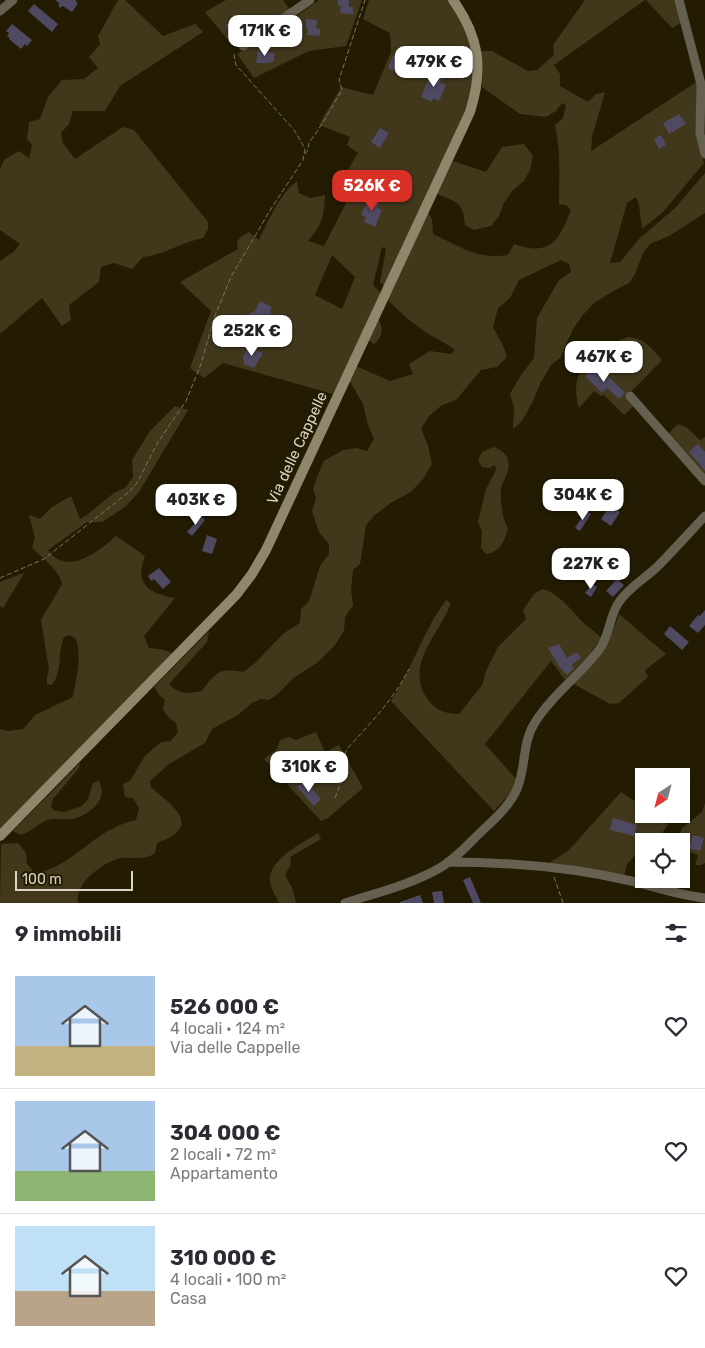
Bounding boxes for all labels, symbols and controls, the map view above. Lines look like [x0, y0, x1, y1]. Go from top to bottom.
pin: 171K € [224, 15, 306, 57]
text: 171K € [239, 21, 291, 40]
pin: 479K € [393, 46, 475, 88]
text: 479K € [406, 52, 462, 71]
pin: 526K € [331, 170, 413, 212]
text: 526K € [343, 176, 401, 195]
pin: 252K € [211, 314, 293, 357]
text: 252K € [223, 321, 281, 340]
pin: 467K € [563, 340, 645, 383]
text: 467K € [576, 347, 632, 366]
street label: Via delle Cappelle [263, 389, 331, 507]
pin: 304K € [542, 478, 624, 521]
pin: 403K € [155, 484, 237, 526]
text: 304K € [554, 485, 612, 504]
text: 403K € [167, 490, 225, 509]
pin: 227K € [550, 548, 632, 590]
text: 227K € [563, 554, 619, 573]
pin: 310K € [268, 750, 350, 793]
text: 310K € [281, 757, 337, 776]
north arrow [635, 768, 690, 822]
map controls [635, 768, 690, 888]
button: locate [635, 833, 690, 888]
scale bar [15, 868, 132, 891]
text: 100 m [22, 871, 62, 888]
icon: filters [662, 919, 690, 947]
text: 9 immobili [15, 921, 122, 946]
text: 526 000 € [170, 994, 279, 1019]
icon: home [55, 996, 115, 1056]
icon: heart [662, 1012, 690, 1040]
text: 4 locali · 124 m² [170, 1019, 285, 1038]
text: Via delle Cappelle [170, 1038, 300, 1057]
text: 304 000 € [170, 1120, 281, 1145]
icon: home [55, 1121, 115, 1181]
icon: heart [662, 1137, 690, 1165]
text: 2 locali · 72 m² [170, 1145, 276, 1164]
text: Appartamento [170, 1164, 278, 1183]
text: 310 000 € [170, 1245, 277, 1270]
icon: home [55, 1246, 115, 1306]
icon: heart [662, 1262, 690, 1290]
text: 4 locali · 100 m² [170, 1270, 286, 1289]
text: Casa [170, 1289, 206, 1308]

